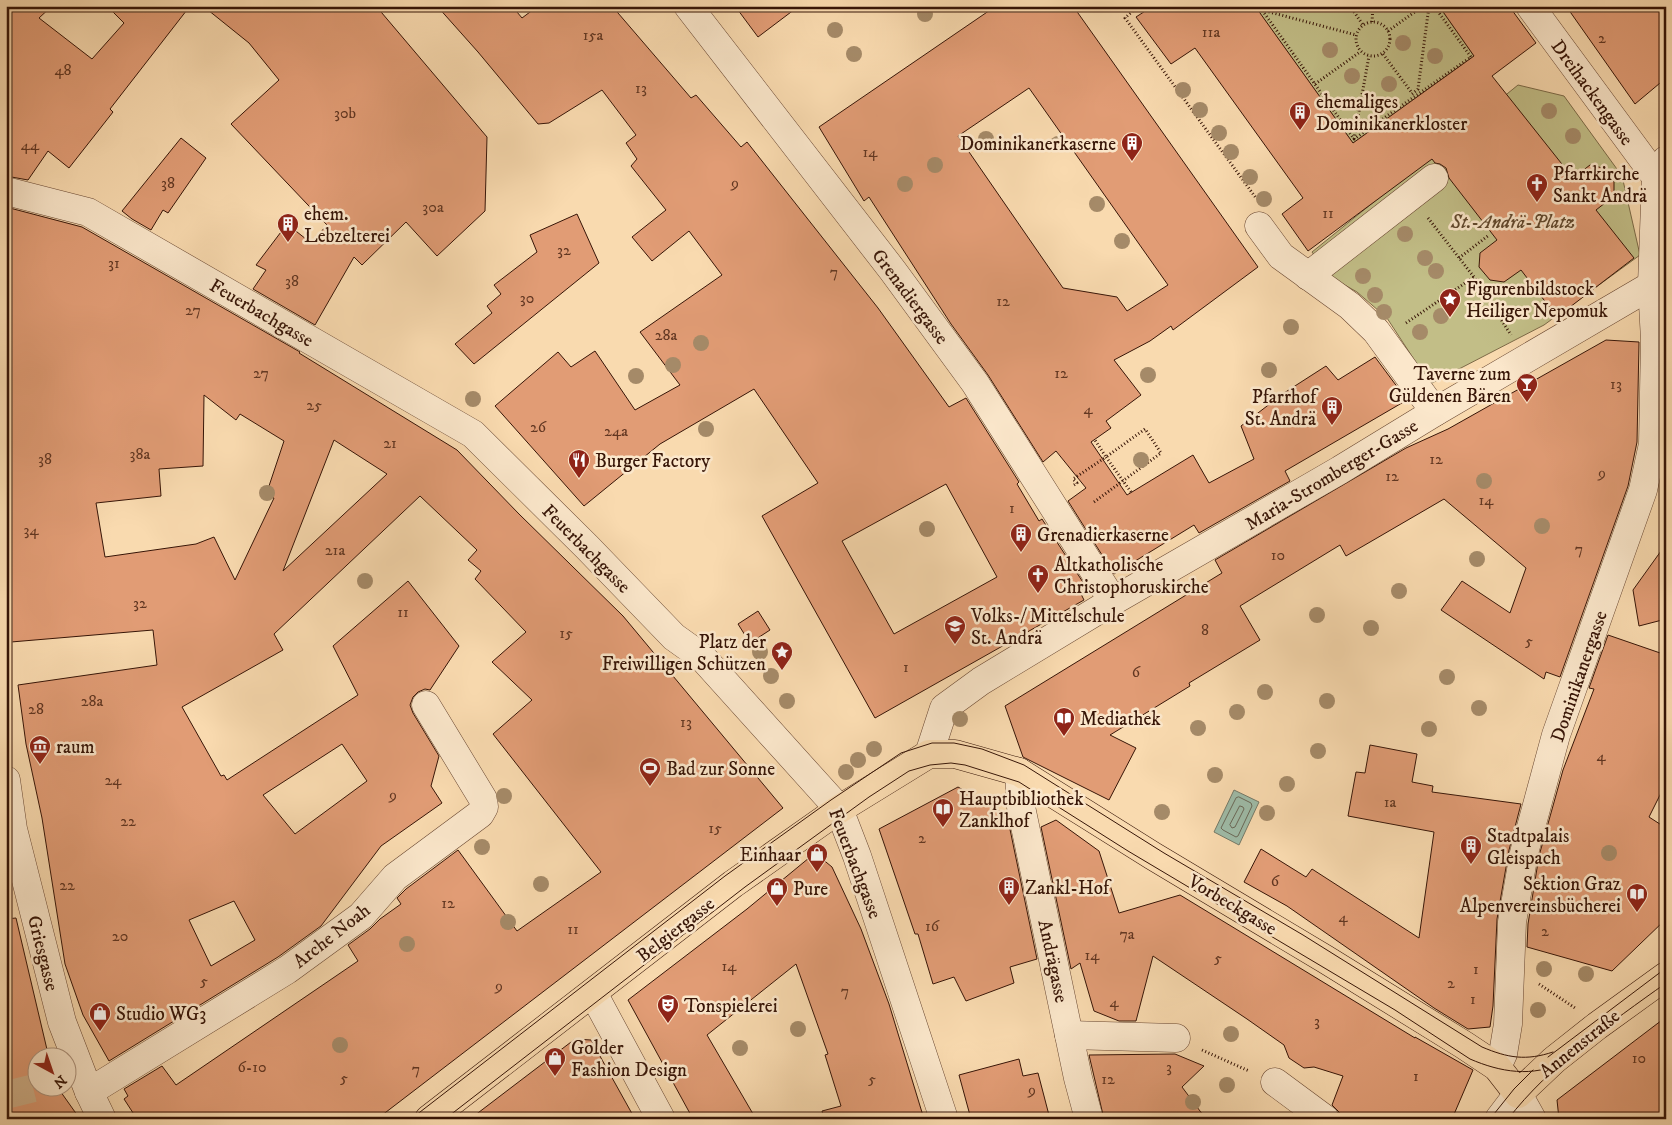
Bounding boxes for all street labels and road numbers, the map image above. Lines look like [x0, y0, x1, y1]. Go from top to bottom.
street label: Dreihackengasse [1546, 36, 1638, 150]
street label: Grenadiergasse [866, 245, 953, 349]
street label: Feuerbachgasse [205, 274, 317, 352]
street label: Maria-Stromberger-Gasse [1241, 415, 1422, 536]
street label: Feuerbachgasse [537, 500, 635, 598]
street label: Dominikanergasse [1546, 608, 1613, 745]
street label: Feuerbachgasse [823, 805, 886, 922]
street label: Vorbeckgasse [1183, 869, 1281, 941]
street label: Belgiergasse [632, 893, 720, 968]
street label: Arche Noah [289, 899, 375, 973]
street label: Griesgasse [22, 913, 63, 994]
street label: Andrägasse [1033, 918, 1073, 1005]
street label: Annenstraße [1535, 1005, 1625, 1084]

